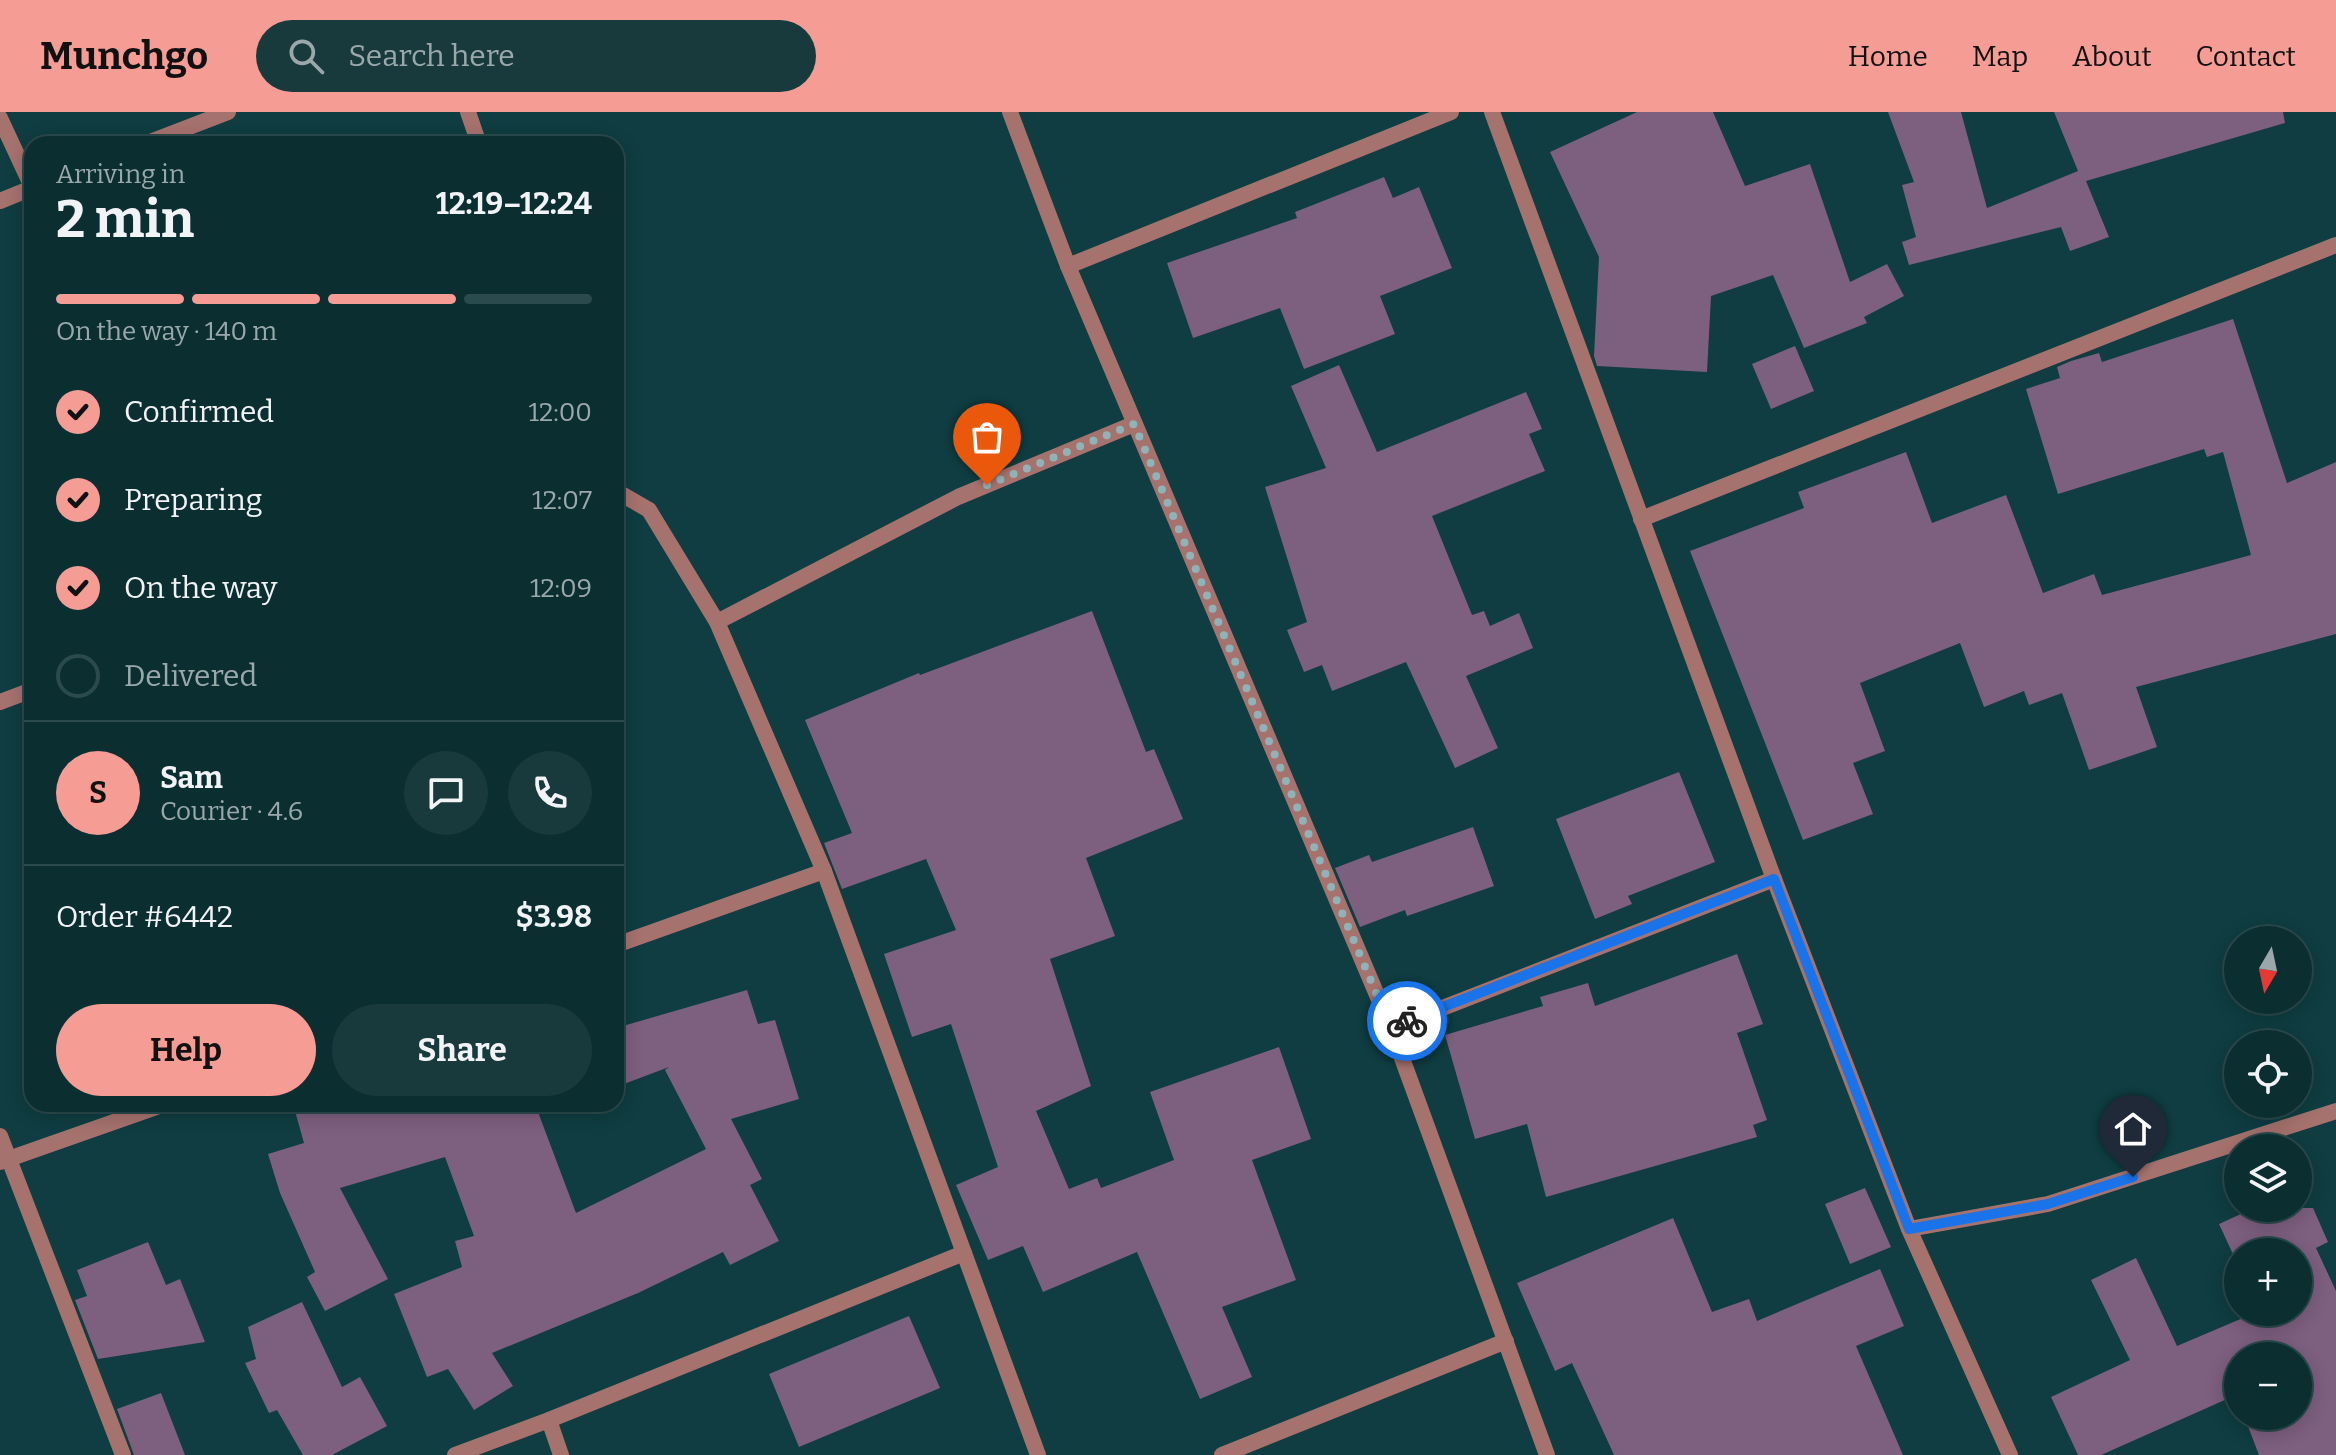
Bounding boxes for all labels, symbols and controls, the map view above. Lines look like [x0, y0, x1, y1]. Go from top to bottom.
search box [256, 20, 816, 92]
text: Munchgo [40, 33, 208, 79]
icon: search [284, 34, 328, 78]
text: Search here [348, 38, 515, 74]
text: Home [1848, 40, 1928, 73]
text: Map [1972, 40, 2028, 73]
text: About [2072, 40, 2152, 73]
text: Contact [2196, 40, 2296, 73]
text: Arriving in [56, 159, 185, 190]
text: 12:19–12:24 [436, 186, 592, 222]
text: 2 min [56, 188, 194, 251]
text: On the way · 140 m [56, 316, 277, 347]
icon: check [56, 390, 100, 434]
text: Confirmed [124, 394, 274, 430]
text: 12:00 [528, 397, 592, 428]
pin [953, 403, 1021, 485]
icon: bag [965, 415, 1009, 459]
icon: check [56, 478, 100, 522]
text: Preparing [124, 482, 262, 518]
text: 12:07 [532, 485, 592, 516]
icon: check [56, 566, 100, 610]
text: On the way [124, 570, 277, 606]
text: 12:09 [530, 573, 592, 604]
text: Delivered [124, 658, 257, 694]
button: chat [404, 751, 488, 835]
button: phone [508, 751, 592, 835]
text: Sam [160, 760, 223, 796]
text: S [89, 775, 107, 811]
text: Courier · 4.6 [160, 796, 303, 827]
text: Order #6442 [56, 899, 233, 935]
text: $3.98 [516, 899, 592, 935]
north arrow [2224, 926, 2312, 1014]
map controls [2224, 926, 2312, 1430]
courier [1367, 981, 1447, 1061]
icon: bike [1385, 999, 1429, 1043]
button: Help [56, 1004, 316, 1096]
button: Share [332, 1004, 592, 1096]
button: locate [2224, 1030, 2312, 1118]
pin [2099, 1095, 2167, 1177]
icon: home [2111, 1107, 2155, 1151]
button: layers [2224, 1134, 2312, 1222]
button: + [2224, 1238, 2312, 1326]
button: − [2224, 1342, 2312, 1430]

